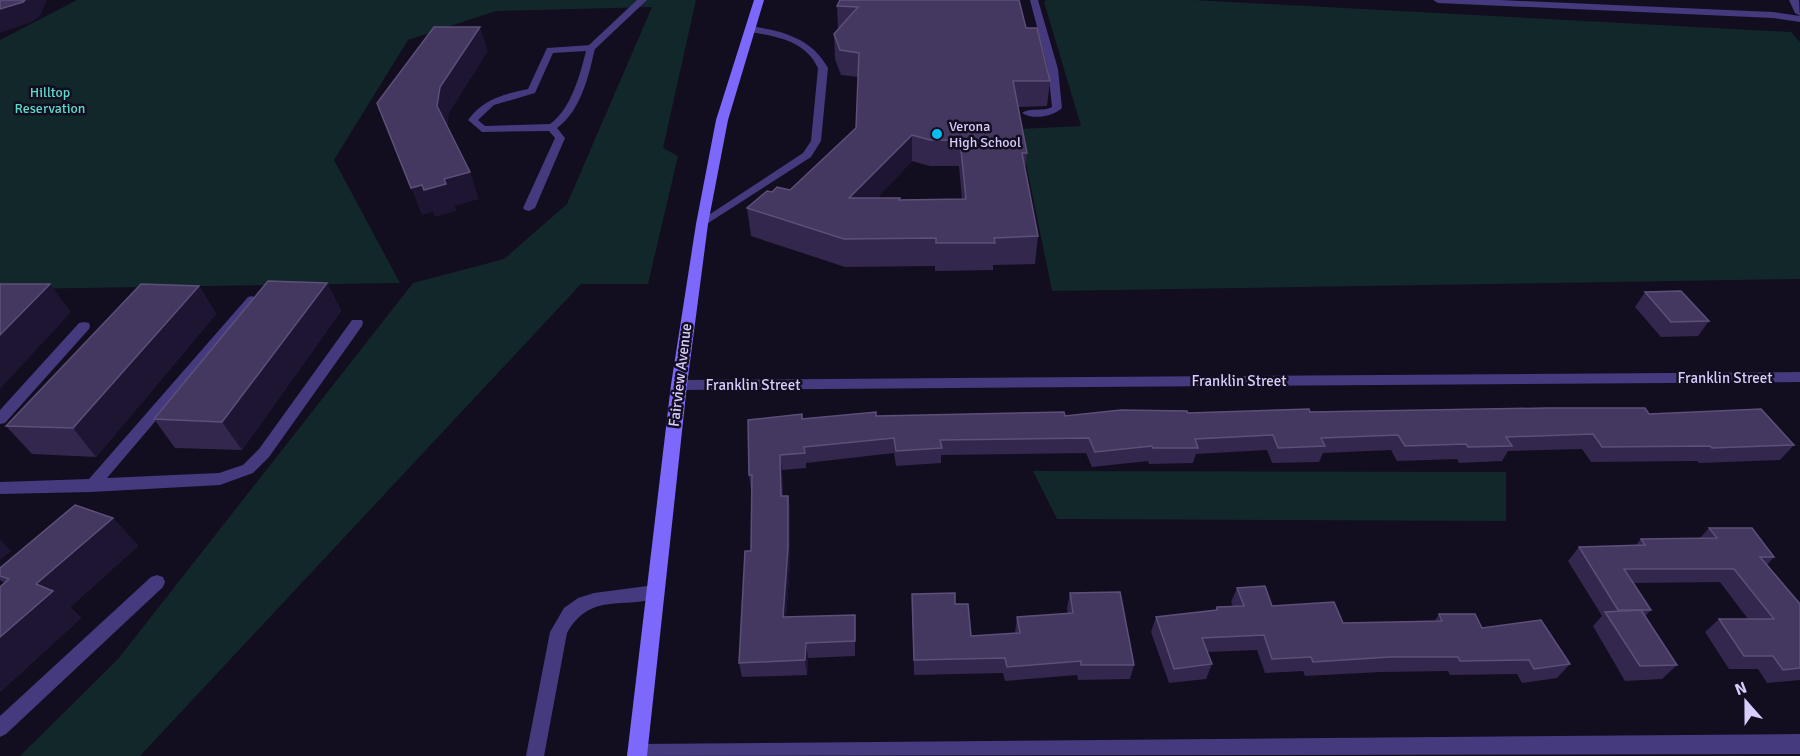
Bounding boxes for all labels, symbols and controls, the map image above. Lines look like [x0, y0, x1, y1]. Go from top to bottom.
park label: Hilltop Reservation [15, 84, 85, 117]
place label: Verona High School [949, 118, 1021, 151]
marker: Verona High School [930, 127, 944, 141]
street label: Fairview Avenue [665, 322, 695, 428]
street label: Franklin Street [1678, 369, 1772, 387]
street label: Franklin Street [1192, 372, 1286, 390]
street label: Franklin Street [706, 376, 800, 394]
north arrow [1716, 672, 1776, 732]
text: N [1732, 678, 1750, 700]

